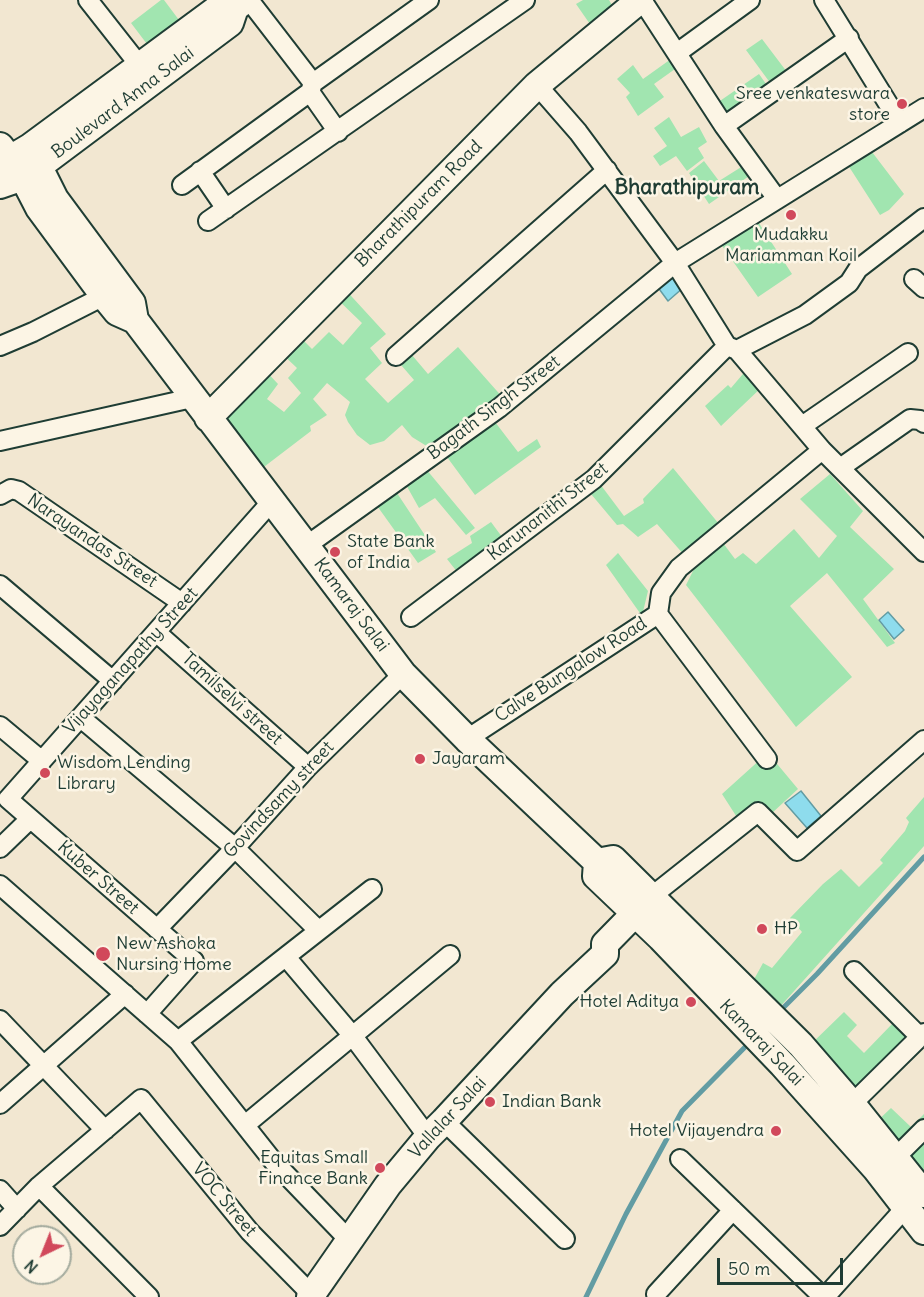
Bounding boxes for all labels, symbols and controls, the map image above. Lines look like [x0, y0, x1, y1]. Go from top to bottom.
street label: Boulevard Anna Salai [48, 42, 198, 164]
place label: Sree venkateswara store [736, 83, 890, 125]
marker: Sree venkateswara store [895, 97, 909, 111]
street label: Bharathipuram Road [351, 136, 487, 272]
district label: Bharathipuram [614, 175, 760, 201]
marker: Mudakku Mariamman Koil [784, 208, 798, 222]
place label: Mudakku Mariamman Koil [725, 224, 857, 266]
street label: Bagath Singh Street [424, 351, 564, 465]
street label: Karunanithi Street [483, 458, 613, 566]
street label: Narayandas Street [23, 489, 161, 593]
place label: State Bank of India [347, 531, 435, 574]
marker: State Bank of India [328, 545, 342, 559]
street label: Kamaraj Salai [309, 554, 393, 656]
street label: Vijayaganapathy Street [59, 583, 203, 739]
street label: Calve Bungalow Road [491, 613, 651, 727]
street label: Tamilselvi street [177, 648, 287, 750]
street label: Govindsamy street [219, 737, 339, 863]
place label: Jayaram [432, 748, 505, 770]
place label: Wisdom Lending Library [57, 752, 191, 795]
marker: Jayaram [413, 752, 427, 766]
marker: Wisdom Lending Library [38, 766, 52, 780]
street label: Kuber Street [53, 837, 143, 919]
place label: HP [774, 918, 798, 940]
marker: HP [755, 922, 769, 936]
place label: New Ashoka Nursing Home [116, 933, 232, 976]
marker: New Ashoka Nursing Home [94, 945, 112, 963]
place label: Hotel Aditya [579, 991, 679, 1013]
marker: Hotel Aditya [684, 995, 698, 1009]
street label: Kamaraj Salai [714, 995, 808, 1091]
street label: Vallalar Salai [405, 1073, 491, 1163]
place label: Indian Bank [502, 1091, 601, 1113]
marker: Indian Bank [483, 1095, 497, 1109]
place label: Hotel Vijayendra [629, 1120, 764, 1142]
marker: Hotel Vijayendra [769, 1124, 783, 1138]
place label: Equitas Small Finance Bank [258, 1147, 368, 1190]
street label: VOC Street [187, 1159, 261, 1241]
marker: Equitas Small Finance Bank [373, 1161, 387, 1175]
north arrow [12, 1225, 72, 1285]
scale bar [720, 1246, 846, 1284]
text: N [20, 1256, 42, 1278]
text: 50 m [728, 1257, 770, 1280]

